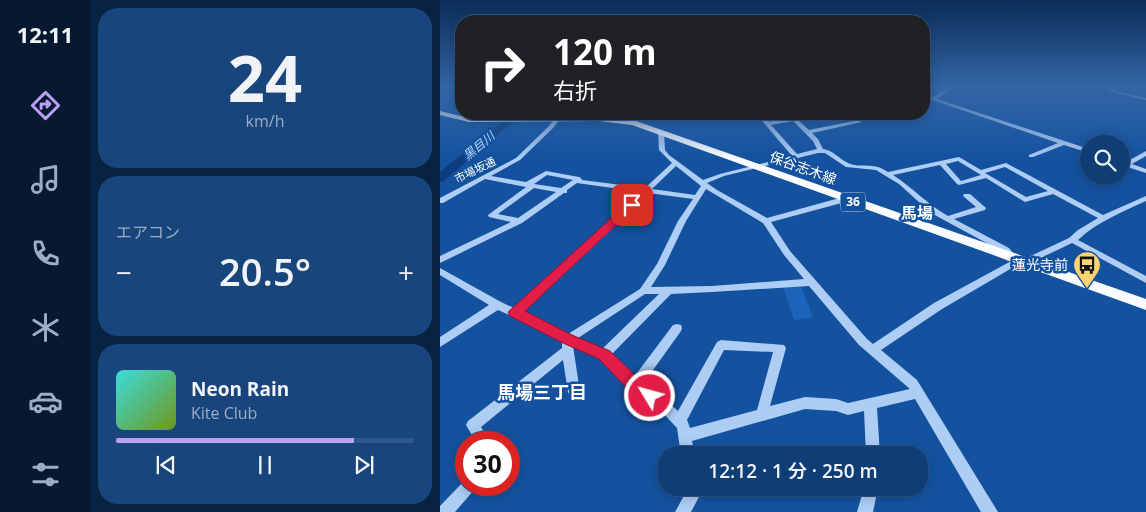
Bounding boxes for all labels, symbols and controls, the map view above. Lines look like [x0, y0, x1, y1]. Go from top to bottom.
text: 12:11 [17, 19, 73, 49]
text: 120 m [553, 28, 657, 75]
text: 24 [228, 33, 302, 121]
icon: right [470, 35, 535, 100]
text: 右折 [553, 75, 597, 105]
icon: directions [28, 88, 63, 123]
text: km/h [246, 110, 284, 132]
water label: 黒目川 [459, 126, 499, 164]
map controls [1080, 135, 1130, 185]
button: search [1080, 135, 1130, 185]
street label: 保谷志木線 [767, 147, 839, 188]
street label: 市場坂通 [452, 153, 498, 186]
icon: music [28, 162, 63, 197]
pin [611, 184, 653, 226]
icon: arrive [618, 191, 646, 219]
road number: 36 [840, 192, 866, 212]
district label: 馬場 [901, 202, 933, 224]
text: エアコン [116, 221, 180, 243]
icon: phone [28, 236, 63, 271]
text: 20.5° [219, 245, 311, 297]
bus stop icon: 蓮光寺前 [1072, 250, 1102, 289]
text: − [116, 253, 132, 291]
text: + [398, 253, 414, 291]
place label: 蓮光寺前 [1012, 255, 1068, 274]
icon: climate [28, 310, 63, 345]
position arrow [623, 369, 675, 421]
text: Neon Rain [191, 376, 289, 402]
district label: 馬場三丁目 [497, 380, 587, 404]
icon: car [28, 384, 63, 419]
text: Kite Club [191, 402, 257, 424]
speed limit sign: 30 [455, 431, 520, 496]
icon: previous [152, 451, 180, 479]
icon: pause [251, 451, 279, 479]
icon: next [350, 451, 378, 479]
icon: filters [28, 457, 63, 492]
text: 12:12 · 1 分 · 250 m [708, 458, 878, 484]

